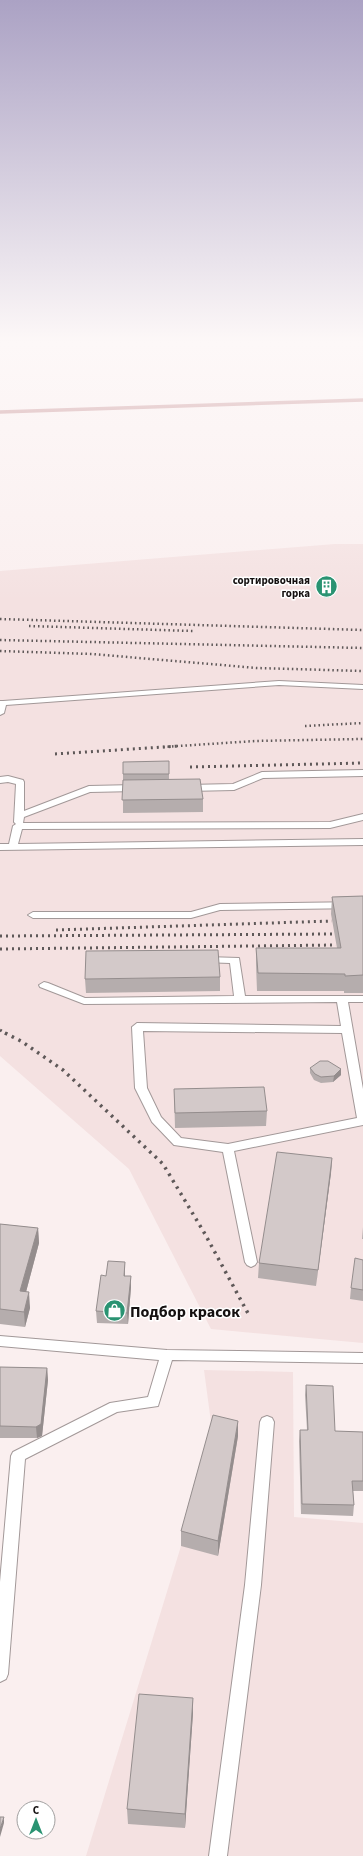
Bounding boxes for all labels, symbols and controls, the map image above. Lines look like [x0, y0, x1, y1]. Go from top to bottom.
place label: сортировочная горка [233, 573, 310, 601]
building icon: сортировочная горка [313, 573, 339, 599]
shop icon: Подбор красок [101, 1298, 127, 1324]
place label: Подбор красок [130, 1301, 240, 1323]
north arrow [16, 1800, 56, 1840]
text: С [33, 1803, 40, 1818]

